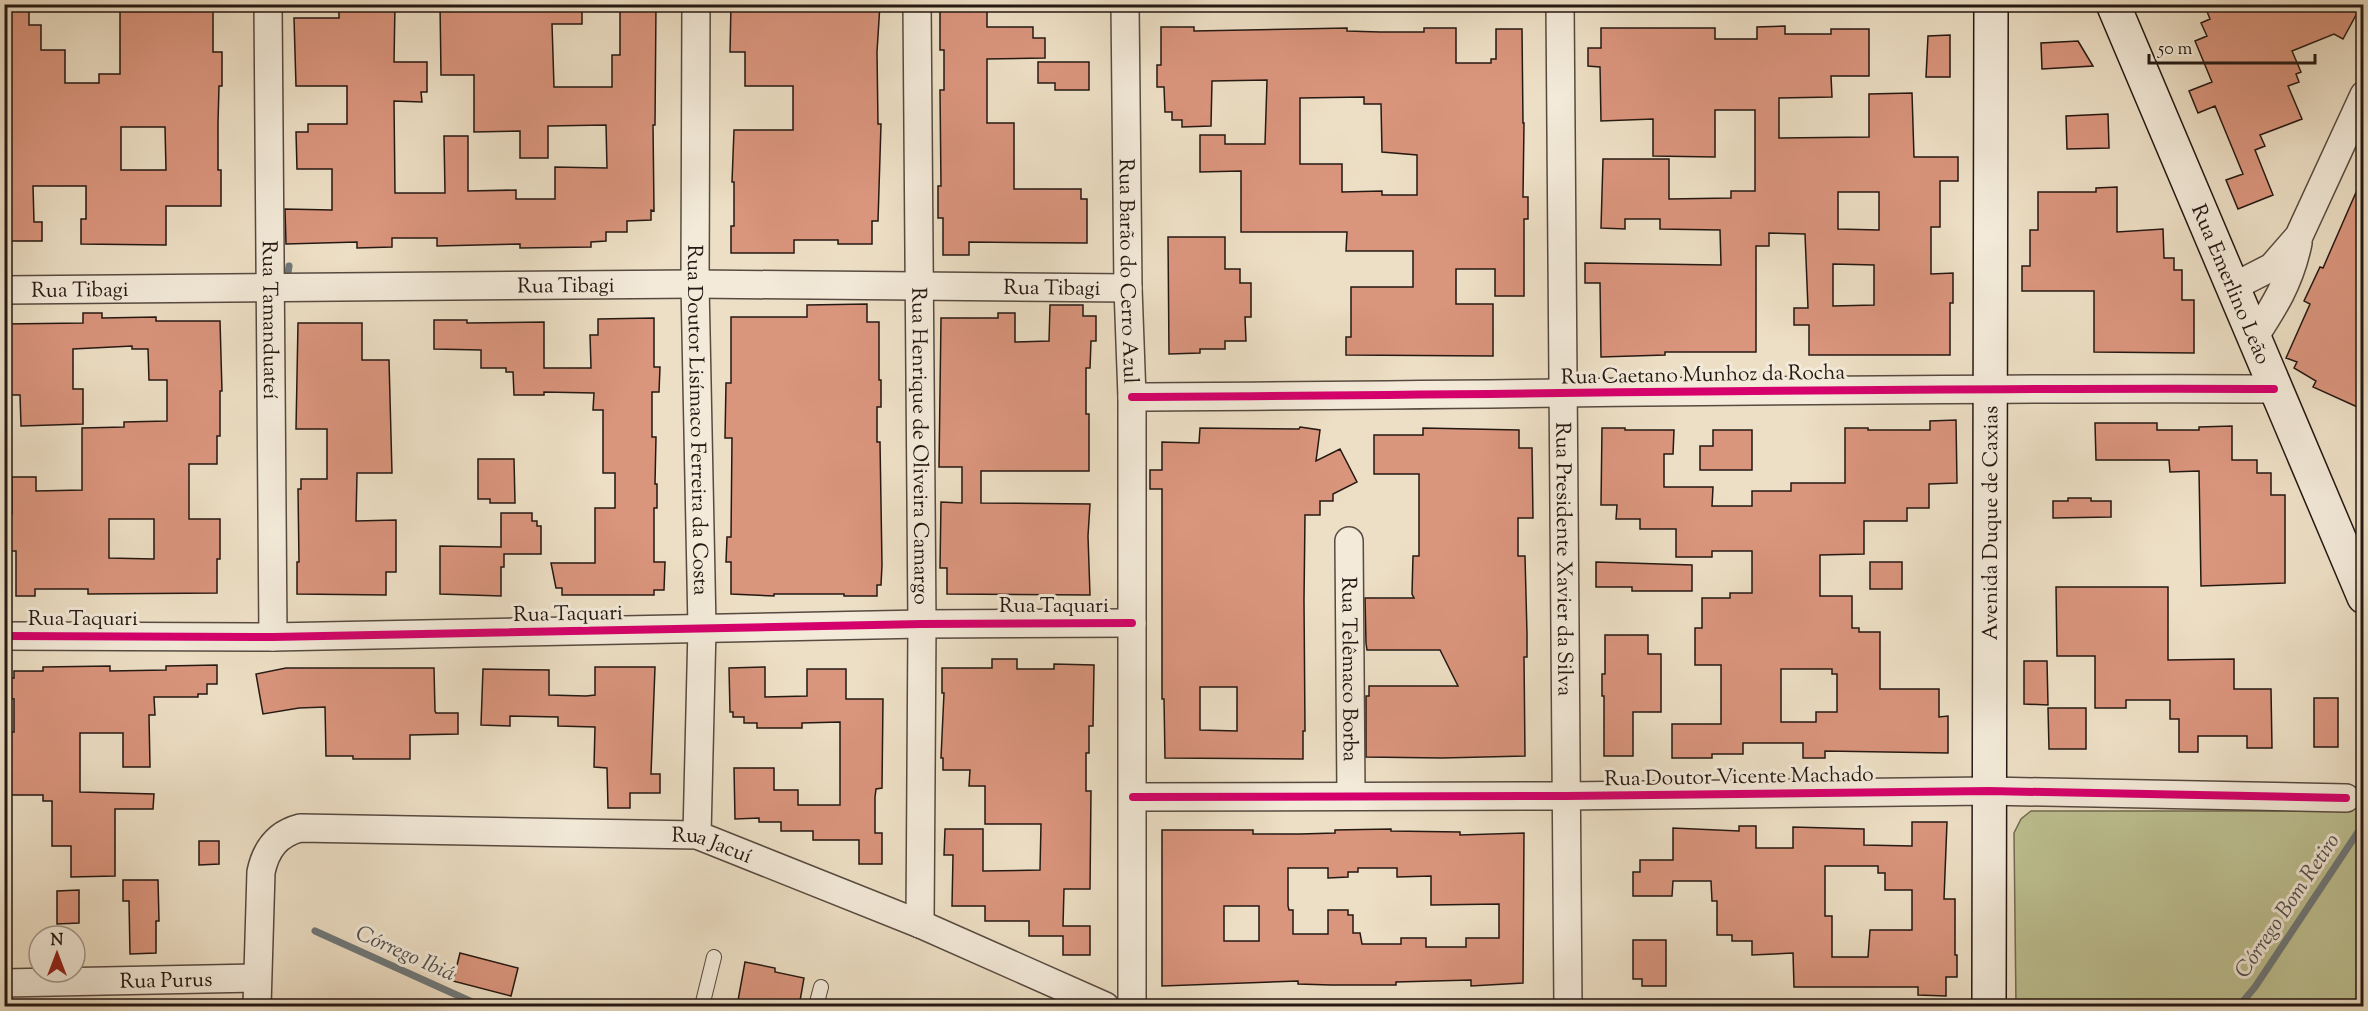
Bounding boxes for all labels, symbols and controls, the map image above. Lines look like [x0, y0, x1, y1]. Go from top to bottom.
scale bar [2149, 27, 2316, 65]
text: 50 m [2157, 37, 2193, 63]
street label: Rua Barão do Cerro Azul [1110, 158, 1145, 384]
street label: Rua Emerlino Leão [2182, 200, 2277, 370]
street label: Rua Tamanduateí [253, 240, 284, 400]
street label: Rua Doutor Lisímaco Ferreira da Costa [678, 245, 714, 596]
street label: Rua Tibagi [517, 272, 615, 303]
street label: Rua Tibagi [1003, 274, 1101, 305]
street label: Rua Tibagi [31, 276, 129, 307]
street label: Rua Henrique de Oliveira Camargo [902, 287, 935, 605]
street label: Rua Caetano Munhoz da Rocha [1561, 359, 1846, 393]
street label: Avenida Duque de Caxias [1977, 406, 2007, 640]
street label: Rua Presidente Xavier da Silva [1546, 422, 1579, 697]
street label: Rua Telêmaco Borba [1332, 577, 1364, 762]
street label: Rua Taquari [999, 592, 1109, 622]
street label: Rua Taquari [513, 599, 623, 631]
street label: Rua Taquari [28, 605, 138, 635]
street label: Rua Doutor Vicente Machado [1604, 761, 1874, 795]
street label: Rua Jacuí [671, 822, 756, 872]
water label: Córrego Bom Retiro [2228, 828, 2349, 985]
water label: Córrego Ibiá [350, 919, 460, 991]
north arrow [27, 924, 87, 984]
text: N [51, 930, 64, 953]
street label: Rua Purus [119, 966, 213, 998]

